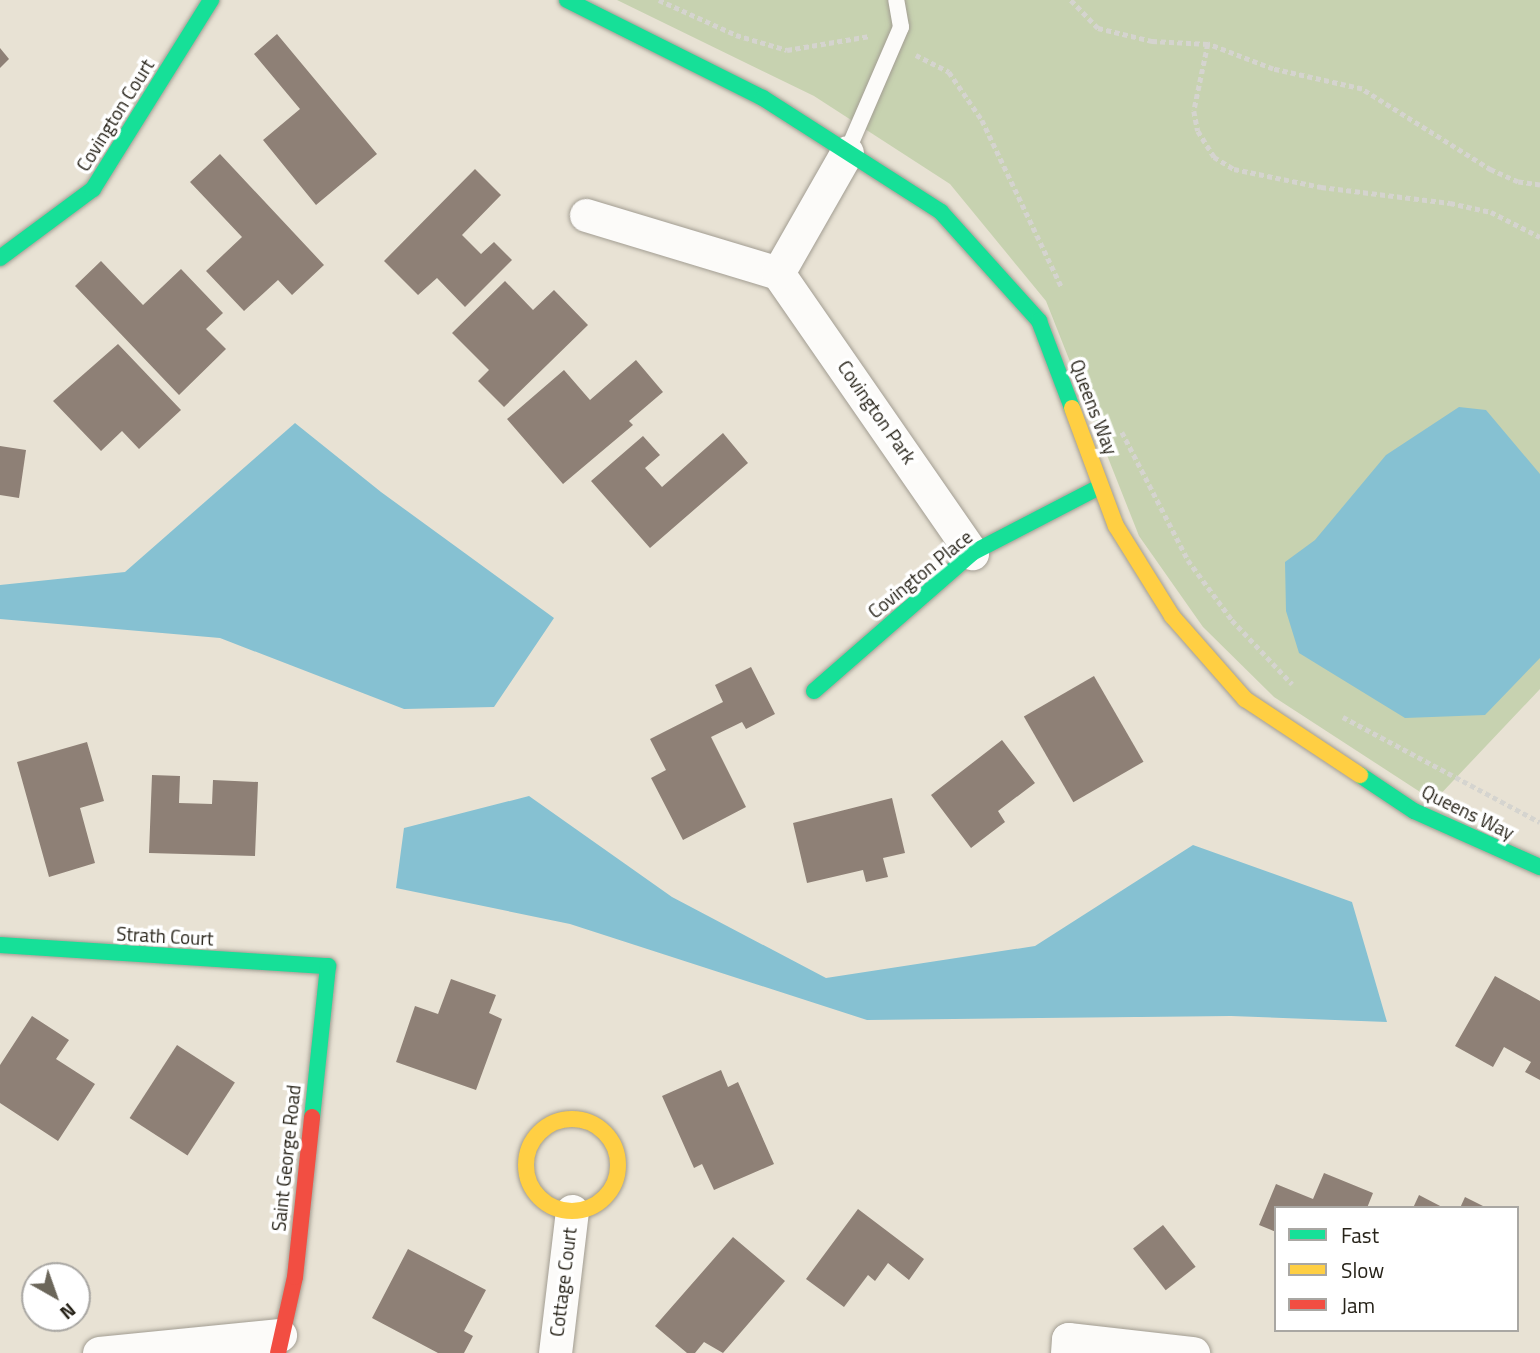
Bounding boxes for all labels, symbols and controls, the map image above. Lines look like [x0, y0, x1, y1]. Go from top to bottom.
street label: Covington Court [71, 55, 159, 175]
street label: Covington Park [833, 356, 921, 468]
street label: Queens Way [1065, 356, 1123, 458]
street label: Covington Place [863, 525, 977, 623]
street label: Queens Way [1418, 780, 1518, 844]
street label: Strath Court [116, 922, 214, 950]
street label: Saint George Road [267, 1084, 305, 1232]
legend [1274, 1206, 1519, 1332]
text: Fast [1341, 1219, 1379, 1251]
street label: Cottage Court [545, 1226, 581, 1338]
text: Slow [1341, 1254, 1384, 1286]
north arrow [21, 1262, 91, 1332]
text: Jam [1341, 1289, 1375, 1321]
text: N [54, 1297, 83, 1327]

